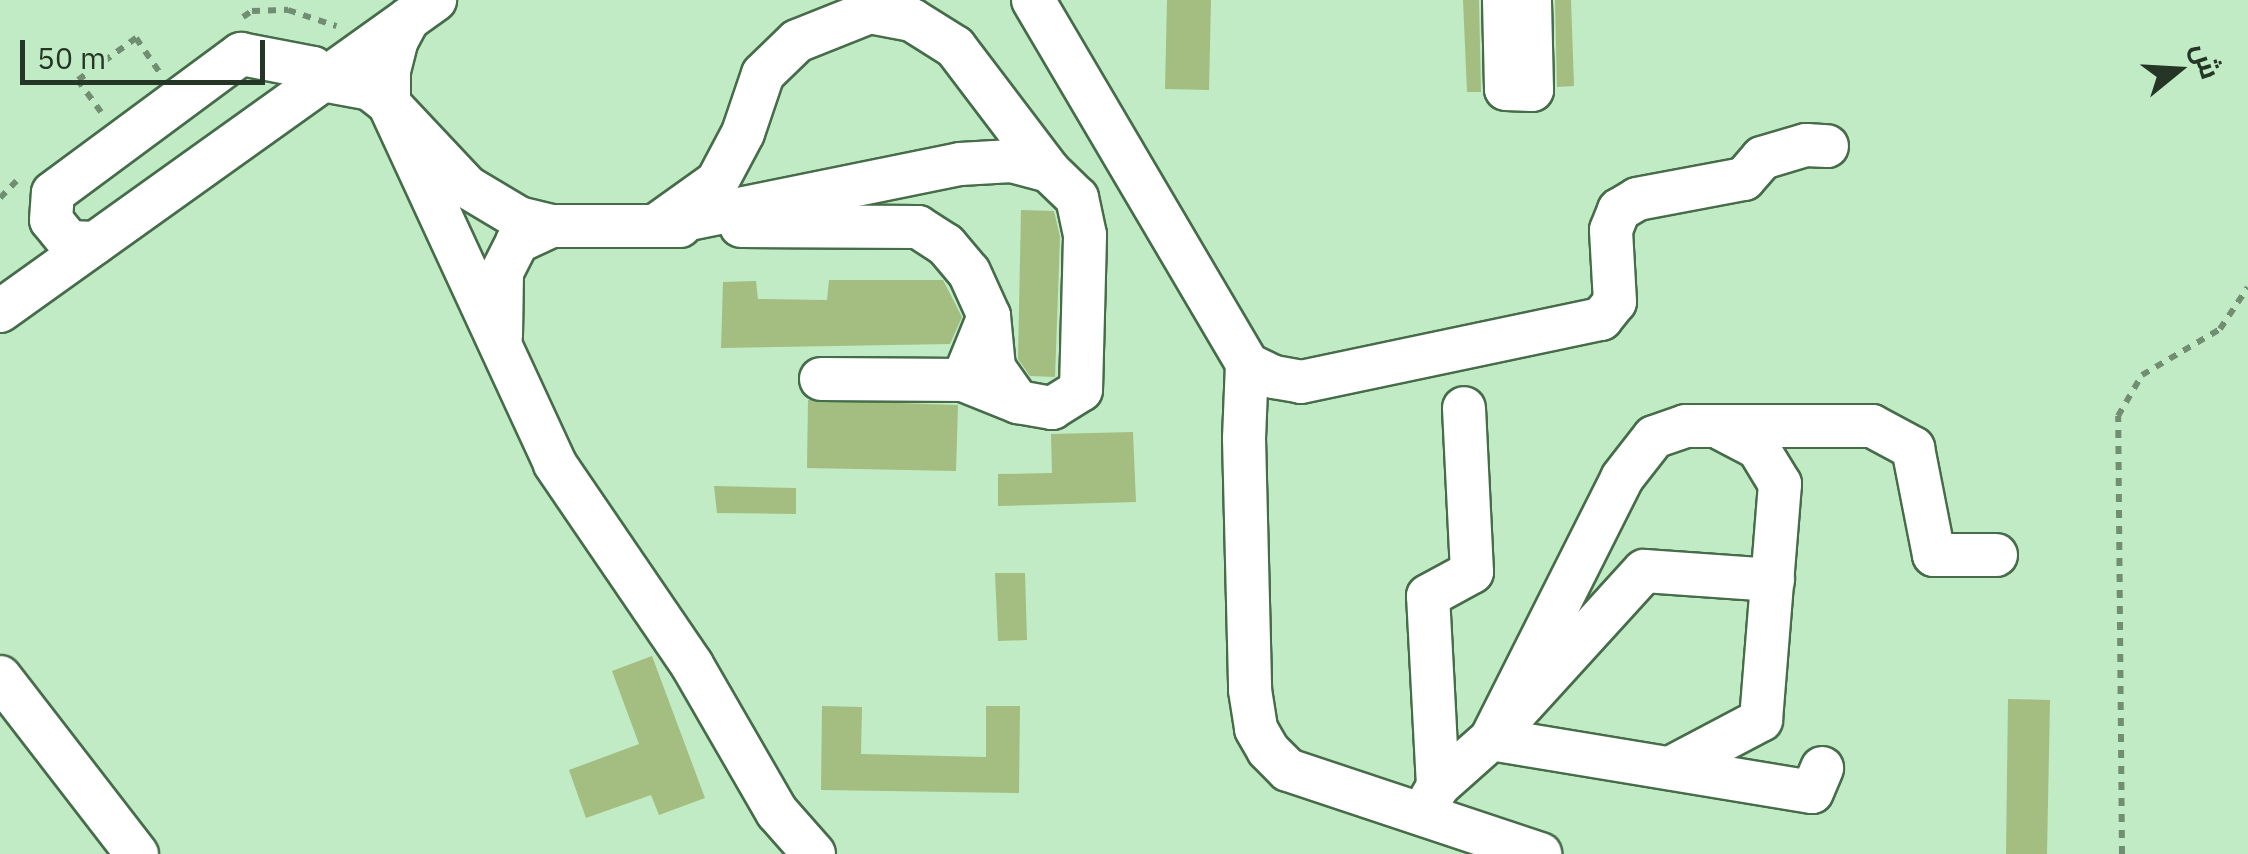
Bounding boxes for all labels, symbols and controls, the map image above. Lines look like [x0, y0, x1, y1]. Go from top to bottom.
scale bar [25, 20, 270, 82]
north arrow [2128, 20, 2228, 120]
text: 50 m [37, 38, 106, 77]
text: ش [2184, 38, 2230, 83]

